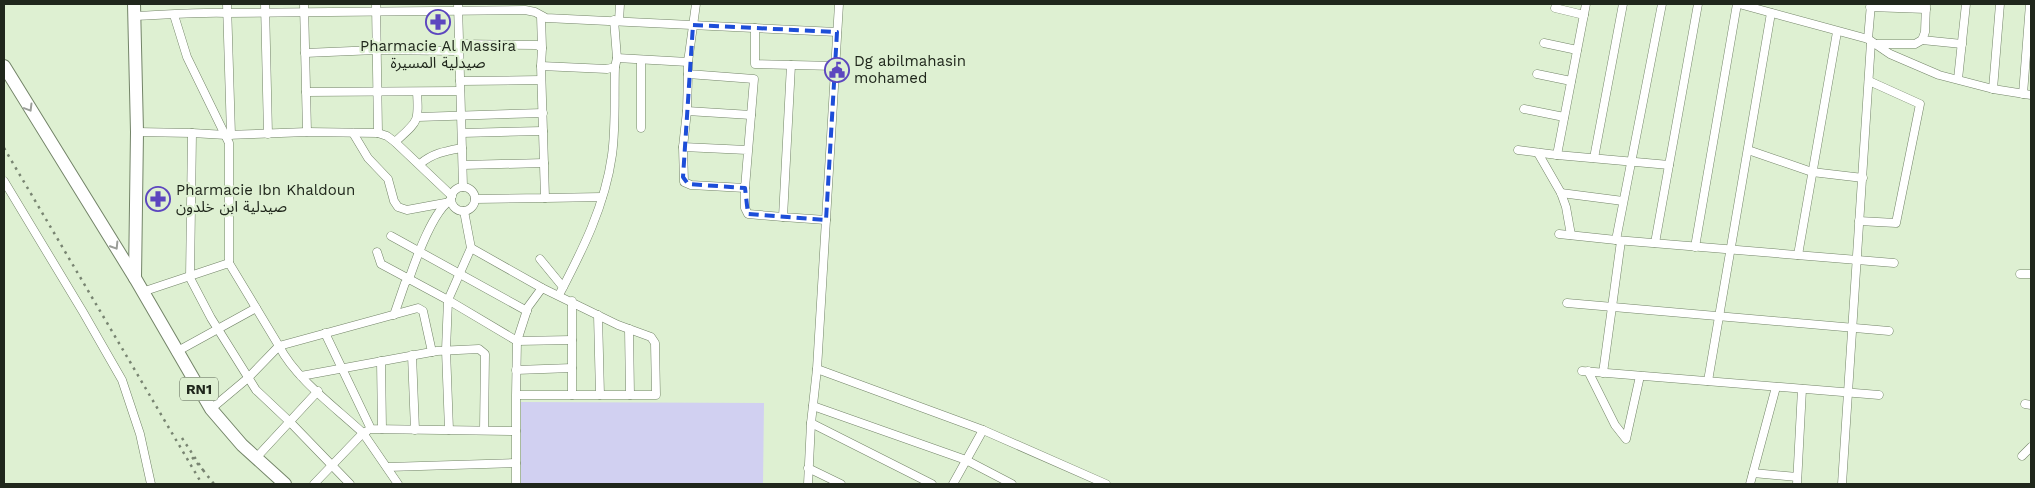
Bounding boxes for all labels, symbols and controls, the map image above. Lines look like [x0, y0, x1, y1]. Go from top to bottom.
pharmacy icon: Pharmacie Al Massira صيدلية المسيرة [425, 9, 451, 35]
place label: Pharmacie Al Massira صيدلية المسيرة [360, 37, 516, 72]
place label: Dg abilmahasin mohamed [854, 52, 966, 87]
public building icon: Dg abilmahasin mohamed [824, 57, 850, 83]
one-way arrow [23, 102, 33, 111]
place label: Pharmacie Ibn Khaldoun صيدلية ابن خلدون [176, 181, 355, 216]
pharmacy icon: Pharmacie Ibn Khaldoun صيدلية ابن خلدون [145, 186, 171, 212]
one-way arrow [108, 241, 118, 250]
road number: RN1 [180, 378, 218, 400]

